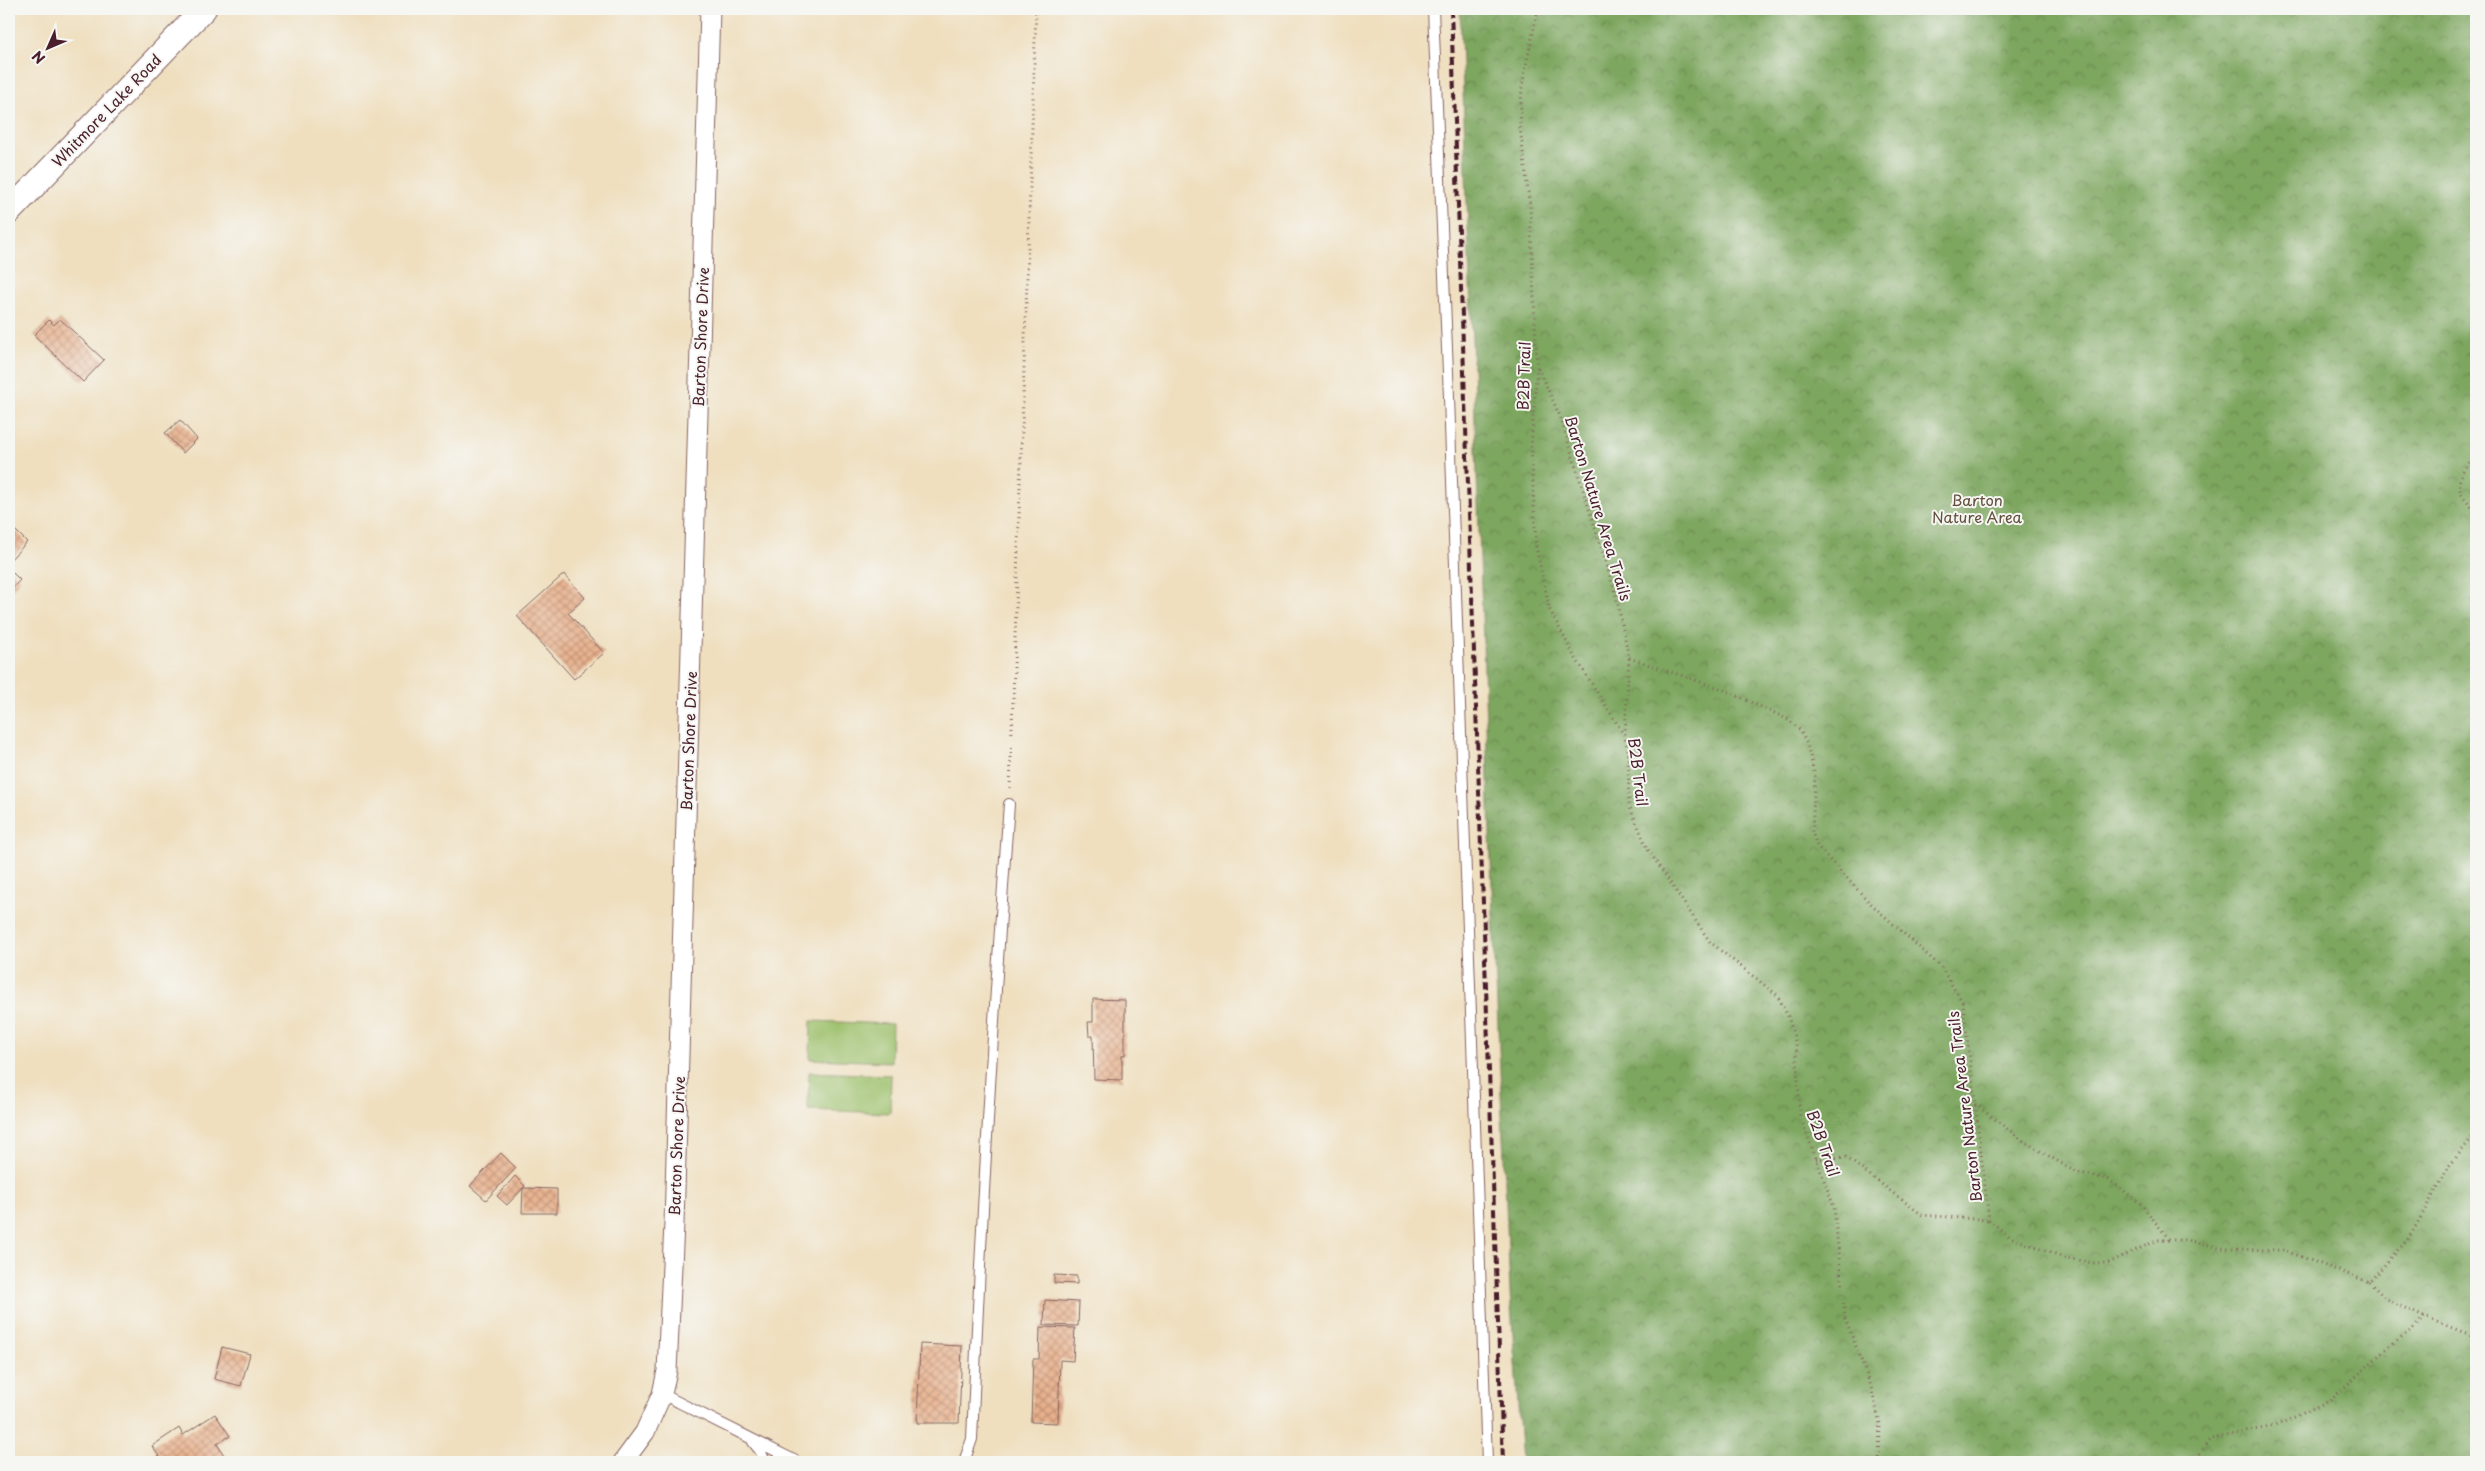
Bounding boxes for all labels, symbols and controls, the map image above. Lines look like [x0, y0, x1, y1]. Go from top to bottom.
north arrow [22, 22, 72, 72]
text: N [27, 46, 50, 69]
street label: Whitmore Lake Road [46, 48, 166, 172]
street label: Barton Shore Drive [686, 267, 714, 407]
street label: B2B Trail [1510, 341, 1536, 411]
street label: Barton Nature Area Trails [1560, 412, 1638, 604]
park label: Barton Nature Area [1932, 488, 2023, 528]
street label: Barton Shore Drive [674, 671, 702, 811]
street label: B2B Trail [1623, 736, 1655, 808]
street label: Barton Nature Area Trails [1941, 1010, 1987, 1204]
street label: Barton Shore Drive [662, 1076, 690, 1216]
street label: B2B Trail [1802, 1107, 1846, 1179]

